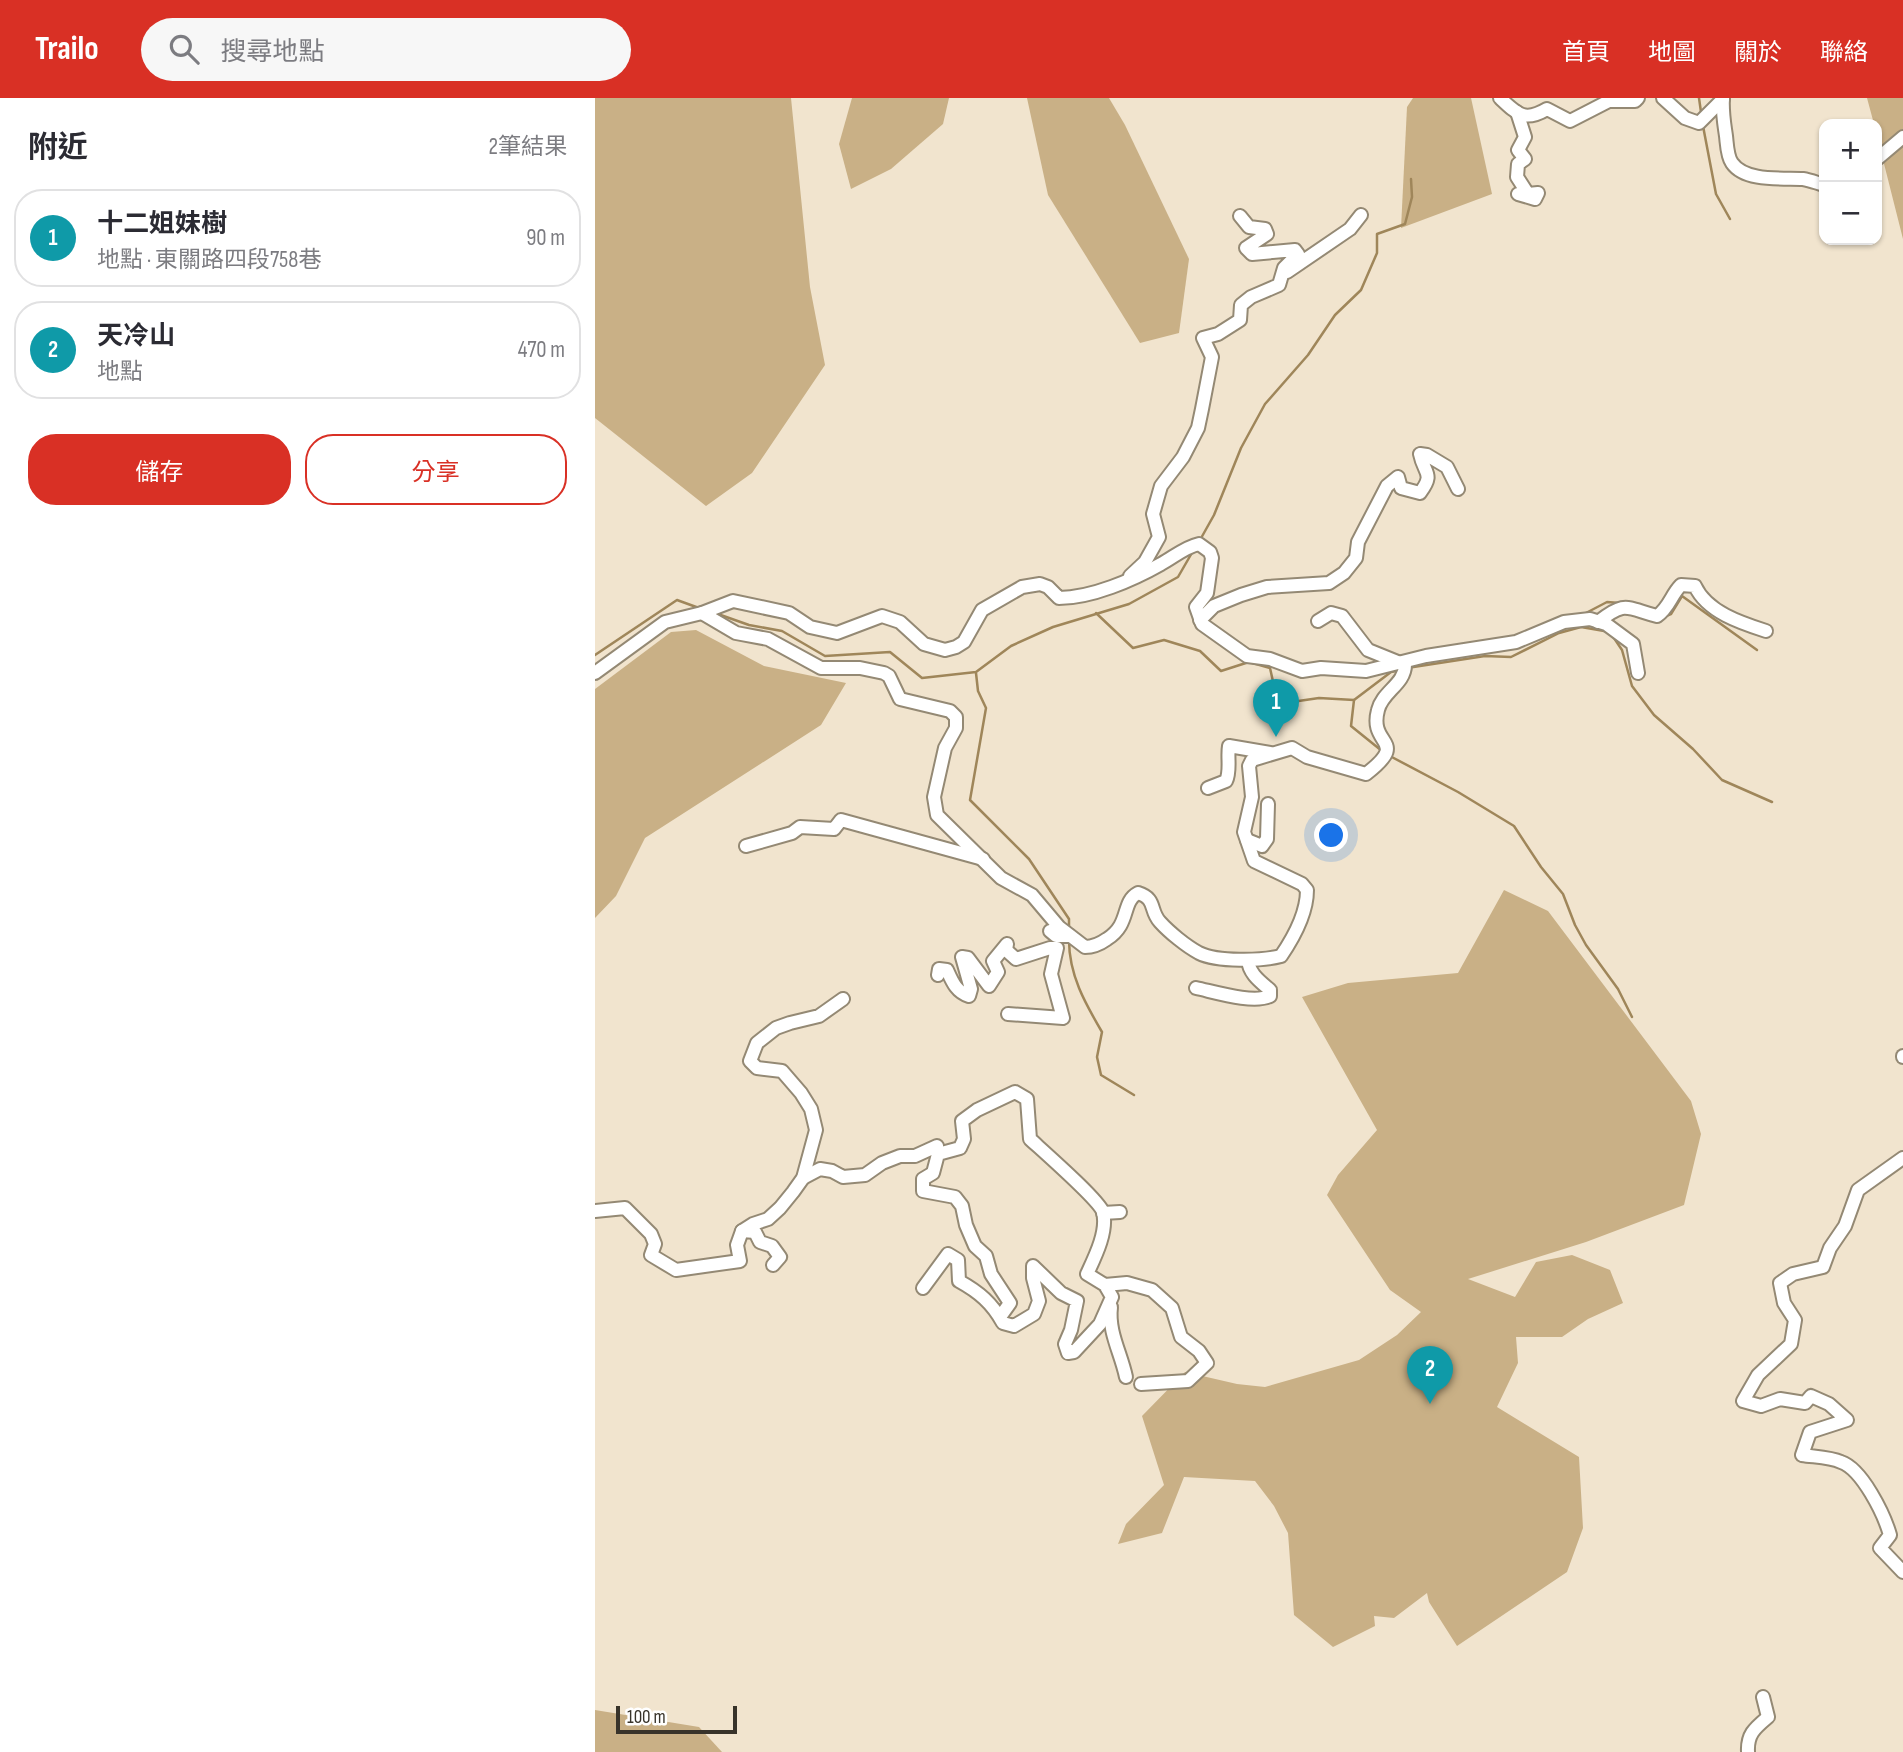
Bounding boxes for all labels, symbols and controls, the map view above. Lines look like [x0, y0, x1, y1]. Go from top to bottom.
search box [141, 18, 631, 81]
text: Trailo [35, 29, 99, 69]
icon: search [165, 30, 203, 68]
text: 搜尋地點 [221, 37, 325, 68]
text: 首頁 [1562, 38, 1610, 67]
text: 地圖 [1648, 38, 1696, 67]
text: 關於 [1734, 38, 1782, 67]
text: 聯絡 [1820, 38, 1868, 67]
map controls [1819, 119, 1882, 245]
button: + [1819, 119, 1882, 182]
text: 附近 [28, 130, 88, 166]
text: 2筆結果 [489, 133, 567, 161]
button: − [1819, 182, 1882, 245]
text: 十二姐妹樹 [97, 209, 227, 240]
text: 1 [48, 224, 58, 252]
text: 90 m [526, 224, 565, 252]
text: 地點 · 東關路四段758巷 [97, 246, 321, 274]
text: 天冷山 [97, 321, 175, 352]
text: 2 [48, 336, 58, 364]
text: 470 m [518, 336, 565, 364]
text: 地點 [97, 358, 143, 386]
button: 儲存 [28, 434, 291, 505]
button: 分享 [305, 434, 567, 505]
pin: 1 [1253, 679, 1299, 737]
your location [1314, 818, 1348, 852]
pin: 2 [1407, 1346, 1453, 1404]
scale bar [616, 1703, 737, 1735]
text: 100 m [627, 1706, 666, 1729]

